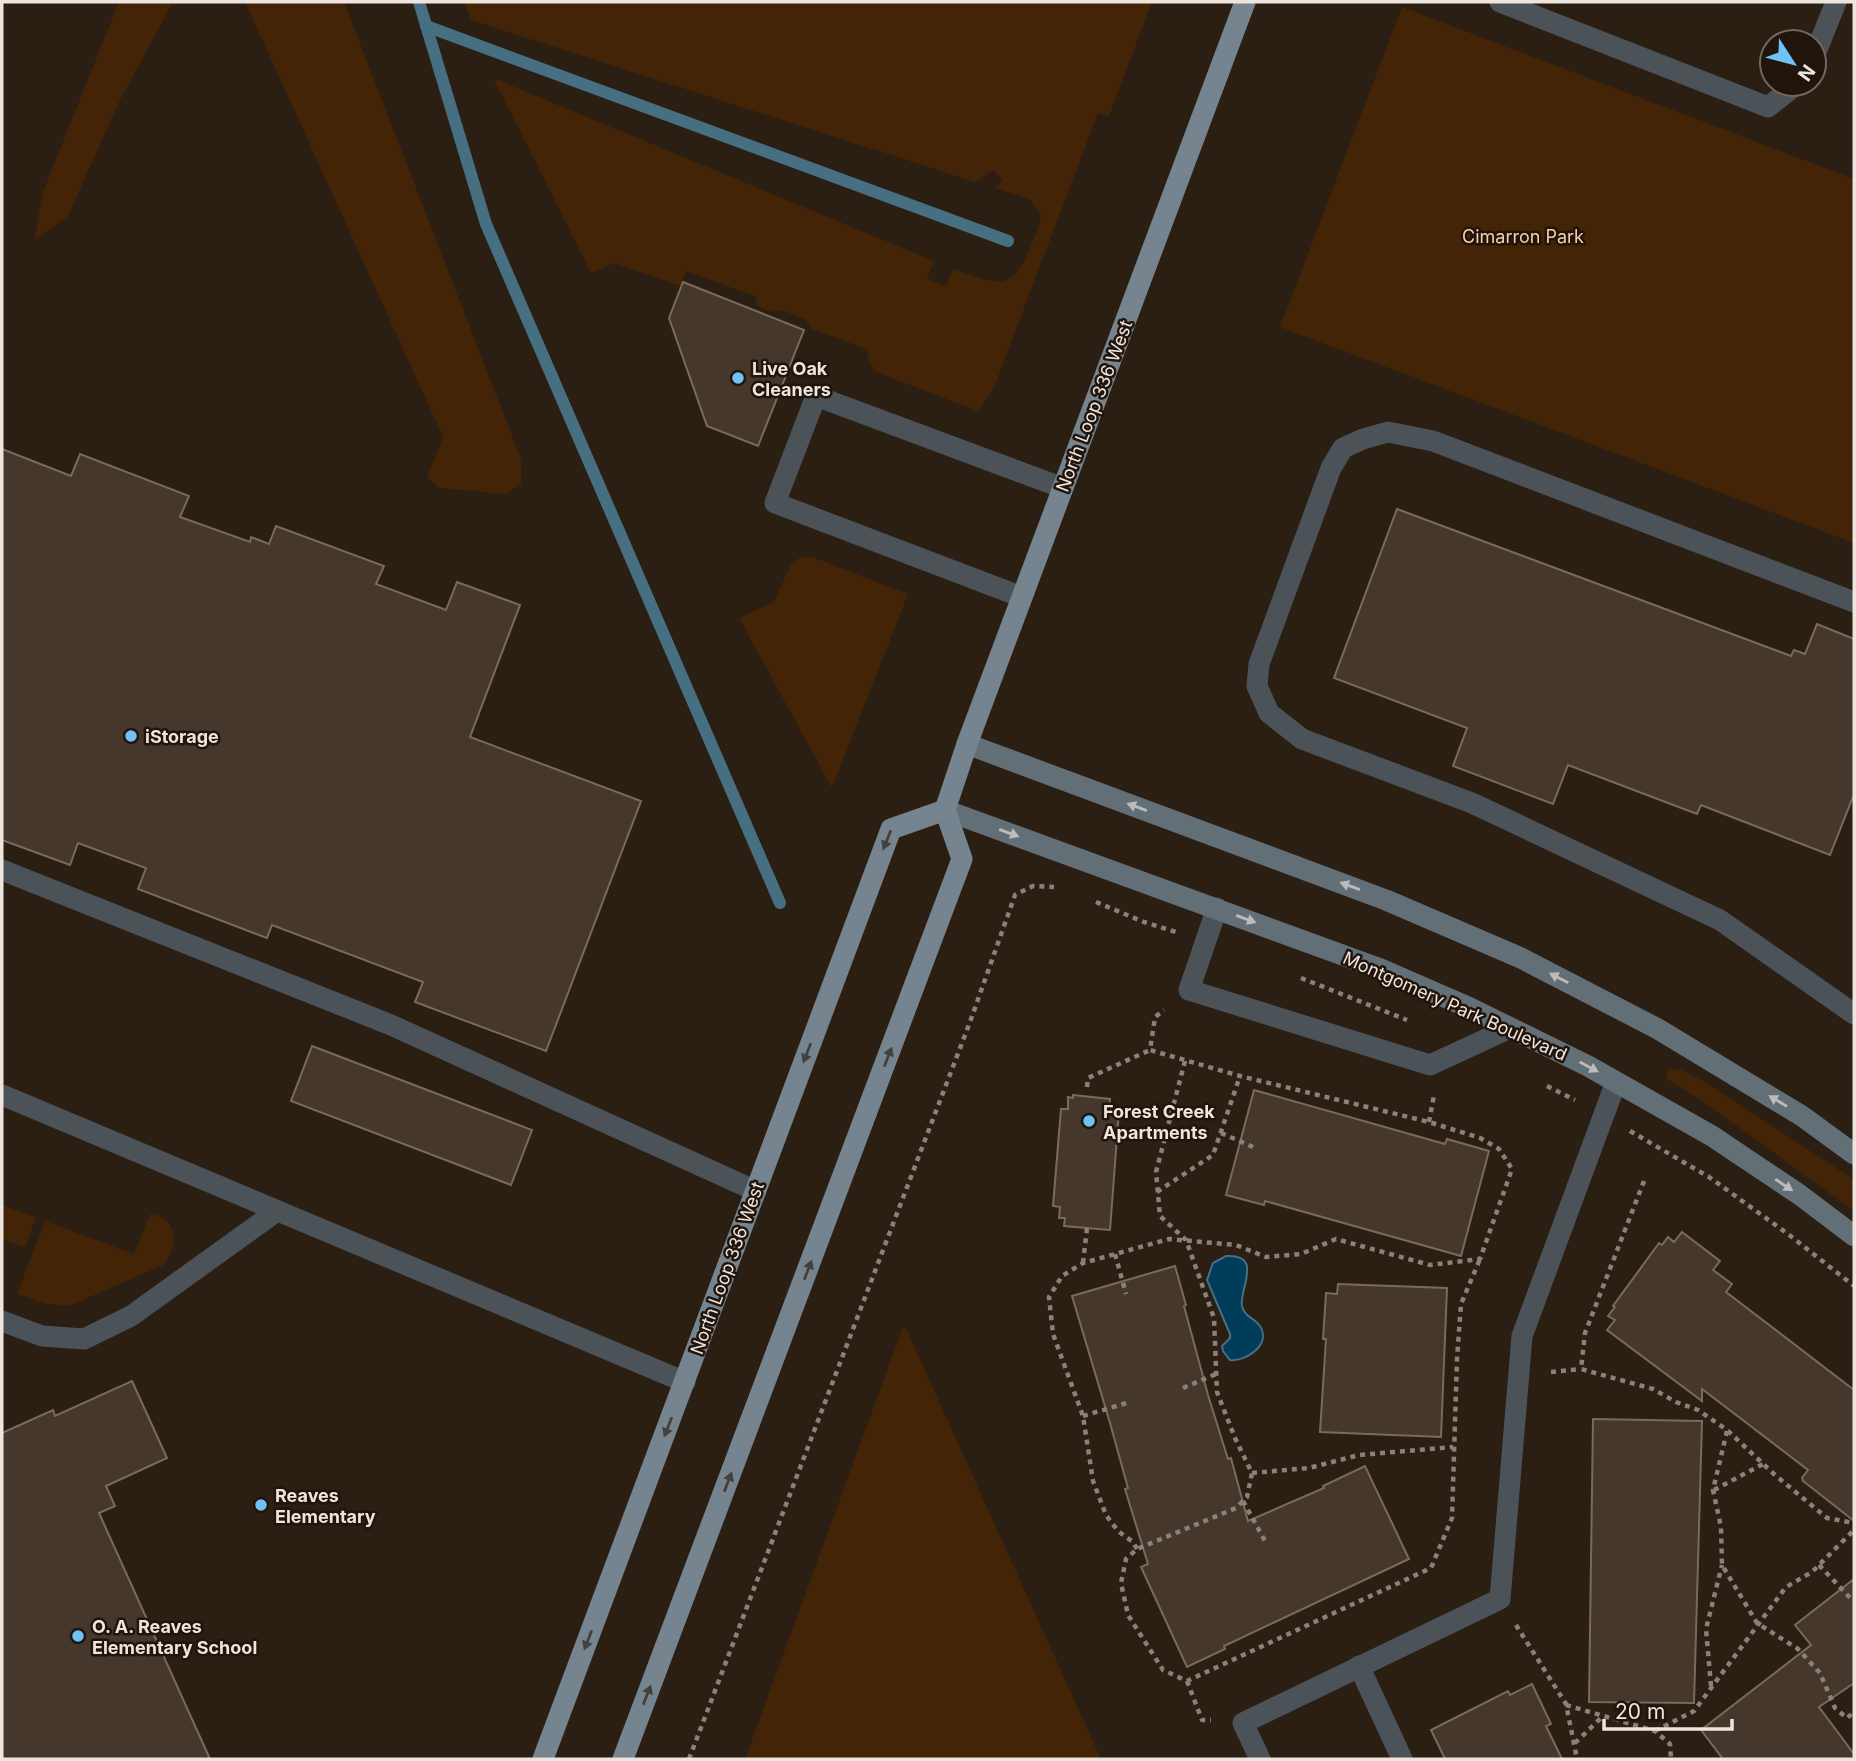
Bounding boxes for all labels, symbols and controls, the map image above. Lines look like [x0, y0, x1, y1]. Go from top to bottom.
north arrow [1758, 28, 1828, 98]
text: N [1793, 60, 1820, 85]
park label: Cimarron Park [1462, 226, 1584, 247]
street label: North Loop 336 West [1052, 317, 1136, 495]
place label: Live Oak Cleaners [752, 358, 831, 400]
marker: Live Oak Cleaners [730, 370, 746, 386]
place label: iStorage [145, 726, 219, 747]
marker: iStorage [123, 728, 139, 744]
one-way arrow [1127, 801, 1148, 812]
one-way arrow [998, 828, 1019, 839]
one-way arrow [882, 830, 893, 851]
one-way arrow [1340, 881, 1361, 892]
one-way arrow [1235, 914, 1256, 925]
street label: Montgomery Park Boulevard [1340, 947, 1570, 1065]
one-way arrow [1549, 972, 1568, 984]
one-way arrow [802, 1043, 813, 1064]
one-way arrow [882, 1046, 893, 1067]
one-way arrow [1579, 1061, 1599, 1073]
one-way arrow [1768, 1095, 1787, 1108]
place label: Forest Creek Apartments [1103, 1101, 1215, 1143]
marker: Forest Creek Apartments [1081, 1113, 1097, 1129]
one-way arrow [1774, 1178, 1794, 1191]
street label: North Loop 336 West [686, 1179, 768, 1357]
one-way arrow [802, 1259, 813, 1280]
one-way arrow [662, 1417, 673, 1438]
one-way arrow [722, 1472, 733, 1493]
place label: Reaves Elementary [275, 1485, 376, 1527]
marker: Reaves Elementary [253, 1497, 269, 1513]
place label: O. A. Reaves Elementary School [92, 1616, 257, 1658]
marker: O. A. Reaves Elementary School [70, 1628, 86, 1644]
one-way arrow [582, 1630, 593, 1651]
one-way arrow [642, 1685, 653, 1706]
scale bar [1604, 1688, 1732, 1732]
text: 20 m [1615, 1699, 1665, 1724]

